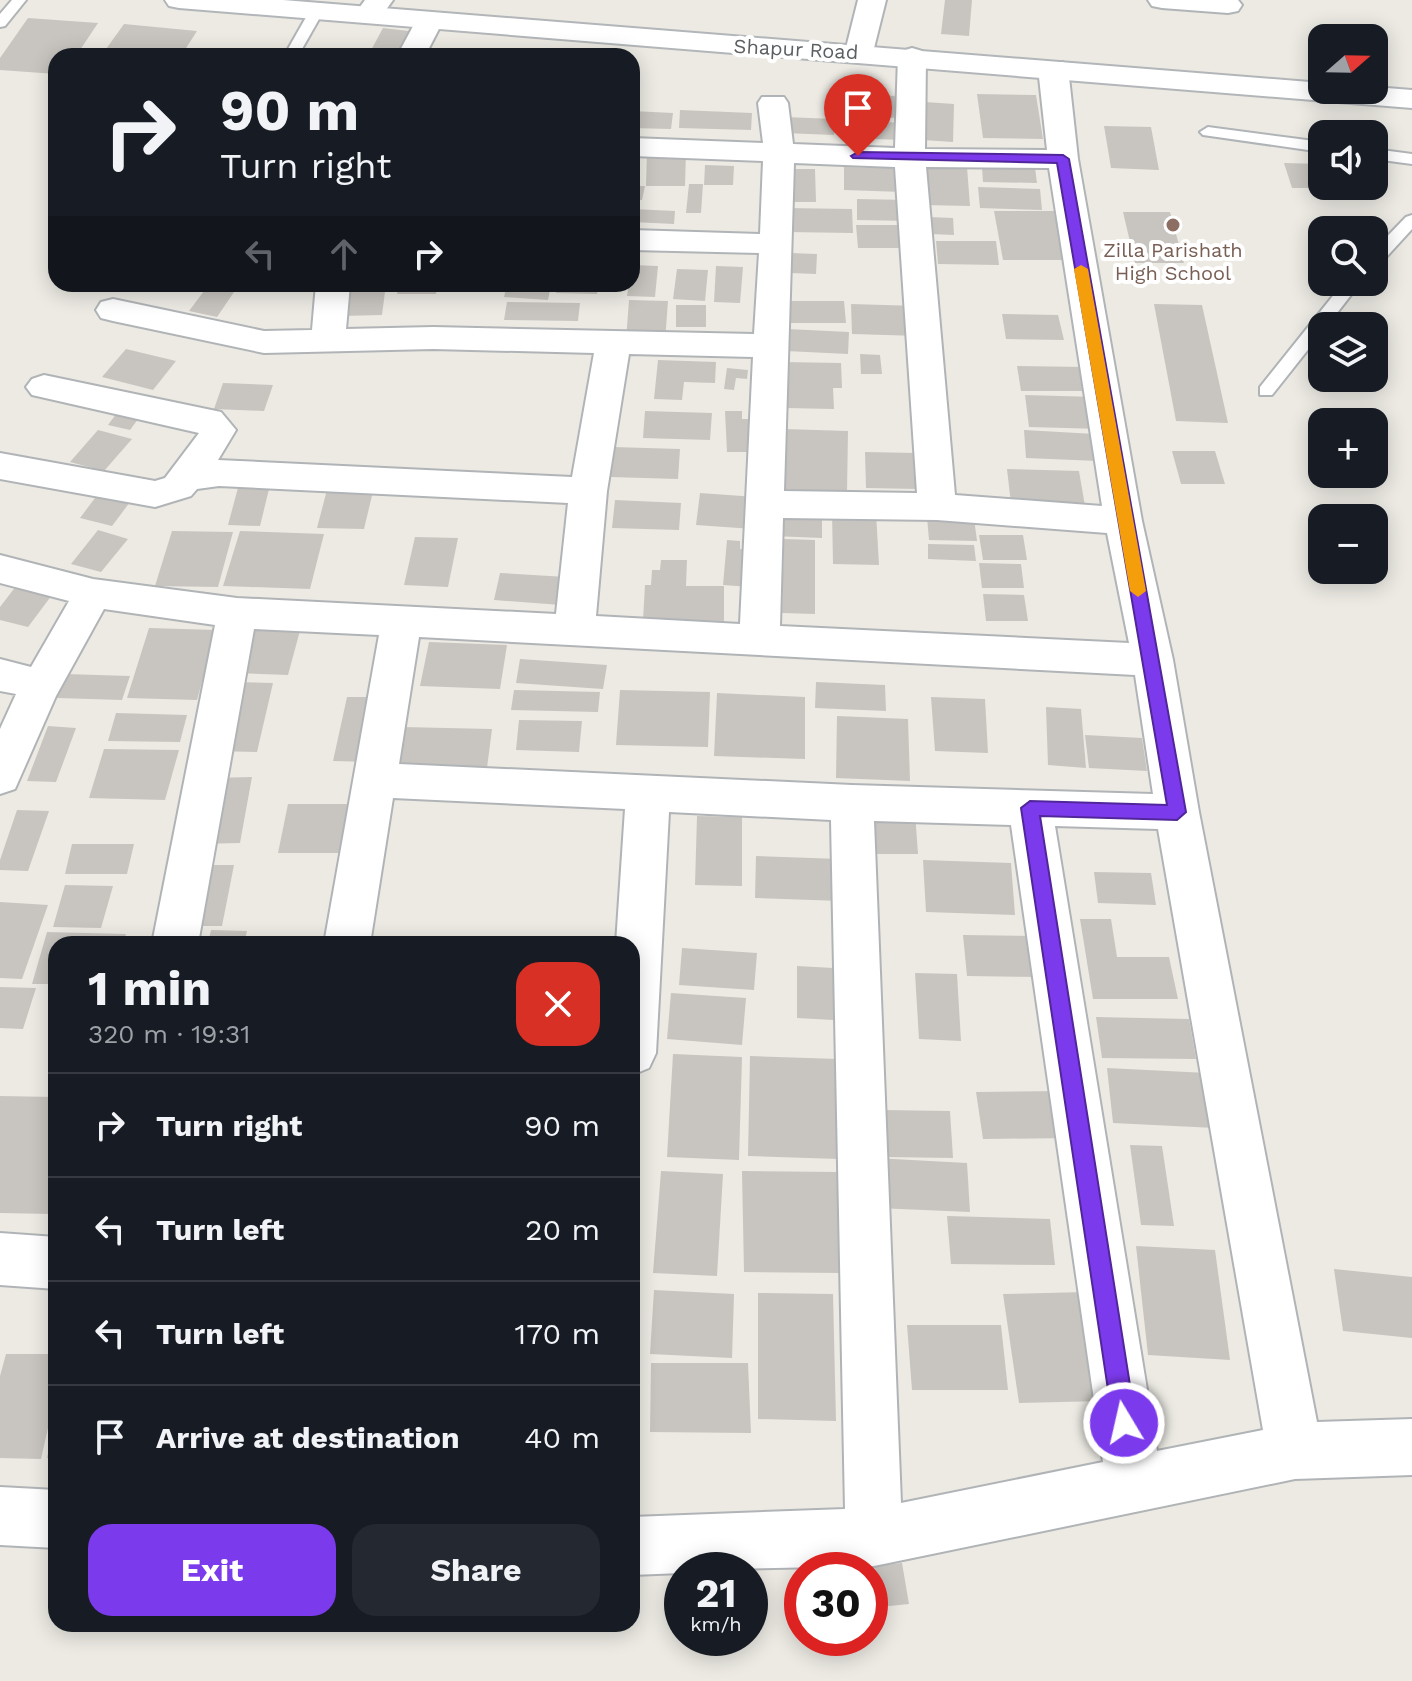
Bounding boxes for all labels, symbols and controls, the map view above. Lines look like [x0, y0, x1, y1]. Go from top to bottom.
north arrow [1308, 24, 1388, 104]
map controls [1308, 24, 1388, 584]
street label: Shapur Road [733, 34, 859, 64]
pin [824, 74, 892, 156]
text: 90 m [220, 78, 359, 144]
icon: right [88, 80, 192, 184]
icon: arrive [836, 86, 880, 130]
button: sound [1308, 120, 1388, 200]
text: Turn right [220, 145, 391, 187]
marker: Zilla Parishath High School [1164, 216, 1182, 234]
button: search [1308, 216, 1388, 296]
icon: left [238, 232, 282, 276]
icon: ahead [322, 232, 366, 276]
icon: right [406, 232, 450, 276]
place label: Zilla Parishath High School [1103, 238, 1243, 285]
button: layers [1308, 312, 1388, 392]
button: + [1308, 408, 1388, 488]
button: − [1308, 504, 1388, 584]
text: 1 min [88, 960, 211, 1017]
button: close [516, 962, 600, 1046]
text: 320 m · 19:31 [88, 1019, 250, 1049]
icon: right [88, 1103, 132, 1147]
text: Turn right [156, 1108, 302, 1143]
text: 90 m [524, 1108, 600, 1143]
icon: left [88, 1207, 132, 1251]
text: Turn left [156, 1212, 284, 1247]
text: 20 m [525, 1212, 600, 1247]
icon: left [88, 1311, 132, 1355]
text: Turn left [156, 1316, 284, 1351]
text: 170 m [515, 1316, 600, 1351]
position arrow [1082, 1381, 1166, 1465]
icon: arrive [88, 1415, 132, 1459]
text: Arrive at destination [156, 1420, 460, 1455]
text: 40 m [524, 1420, 600, 1455]
button: Exit [88, 1524, 336, 1616]
button: Share [352, 1524, 600, 1616]
speed limit sign: 30 [784, 1552, 888, 1656]
text: 21 [695, 1570, 737, 1617]
text: km/h [690, 1612, 742, 1636]

